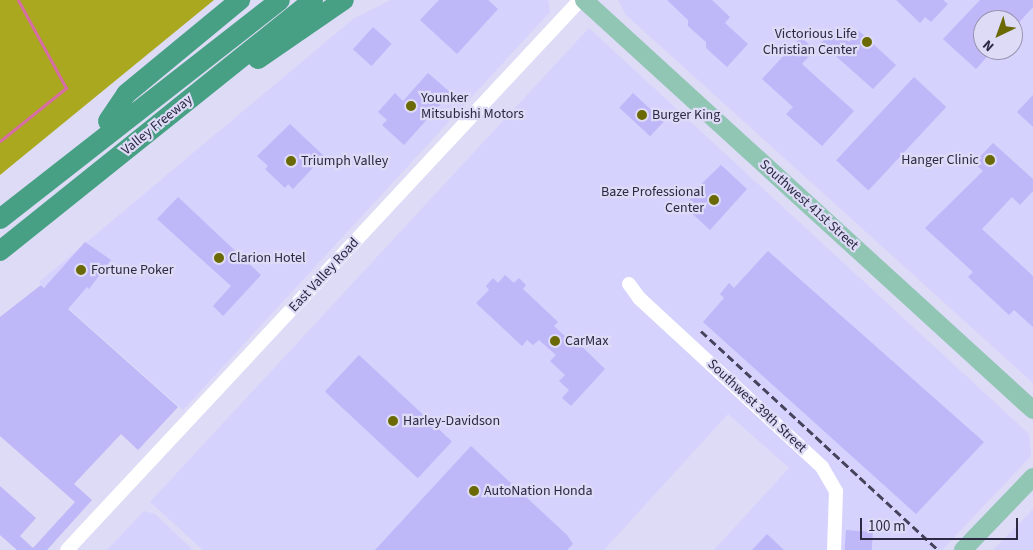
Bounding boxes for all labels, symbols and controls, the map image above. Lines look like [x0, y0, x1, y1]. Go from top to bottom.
north arrow [973, 10, 1023, 60]
place label: Victorious Life Christian Center [763, 26, 857, 58]
text: N [978, 35, 999, 56]
marker: Victorious Life Christian Center [861, 36, 873, 48]
place label: Younker Mitsubishi Motors [421, 90, 524, 122]
street label: Valley Freeway [118, 91, 196, 159]
marker: Younker Mitsubishi Motors [405, 100, 417, 112]
place label: Burger King [652, 107, 720, 123]
marker: Burger King [636, 109, 648, 121]
place label: Hanger Clinic [901, 152, 979, 168]
place label: Triumph Valley [301, 153, 388, 169]
marker: Hanger Clinic [983, 153, 997, 167]
marker: Triumph Valley [285, 155, 297, 167]
street label: Southwest 41st Street [756, 156, 862, 254]
place label: Baze Professional Center [601, 184, 704, 216]
marker: Baze Professional Center [708, 194, 720, 206]
street label: East Valley Road [285, 235, 363, 315]
place label: Clarion Hotel [229, 250, 305, 266]
marker: Clarion Hotel [213, 252, 225, 264]
place label: Fortune Poker [91, 262, 174, 278]
marker: Fortune Poker [75, 264, 87, 276]
place label: CarMax [565, 333, 608, 349]
marker: CarMax [549, 335, 561, 347]
street label: Southwest 39th Street [704, 356, 810, 456]
place label: Harley-Davidson [403, 413, 500, 429]
marker: Harley-Davidson [387, 415, 399, 427]
place label: AutoNation Honda [484, 483, 593, 499]
marker: AutoNation Honda [468, 485, 480, 497]
scale bar [863, 508, 1020, 540]
text: 100 m [868, 516, 906, 537]

